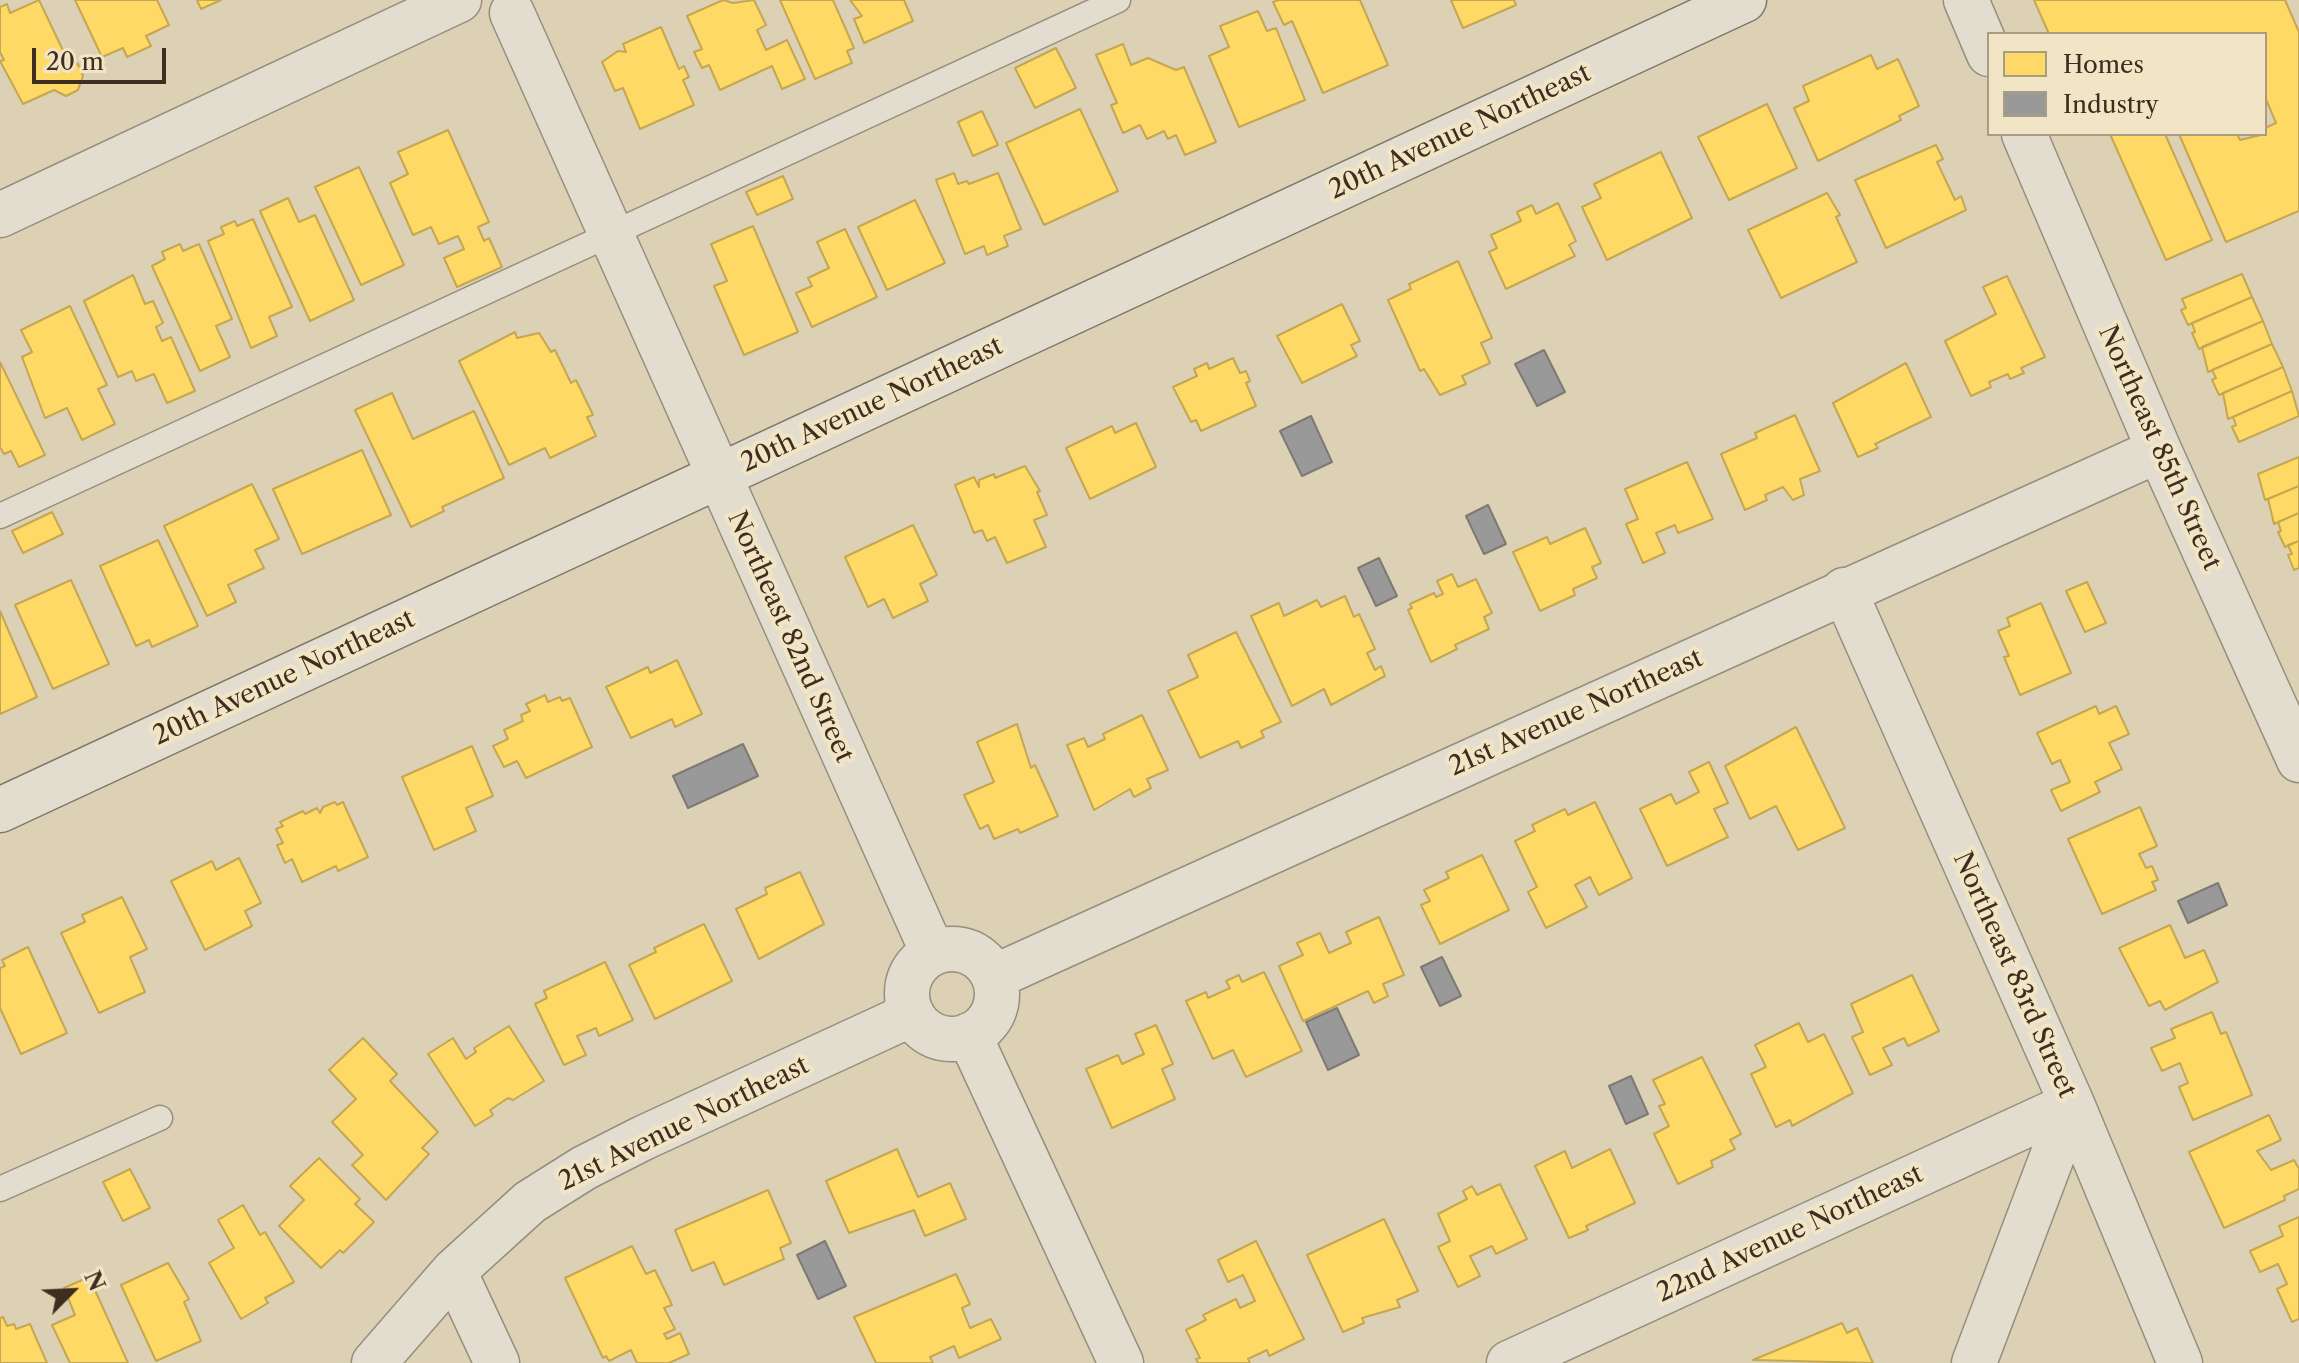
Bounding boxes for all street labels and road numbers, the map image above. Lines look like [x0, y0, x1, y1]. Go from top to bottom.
street label: 20th Avenue Northeast [1324, 58, 1596, 206]
street label: Northeast 85th Street [2091, 321, 2227, 575]
street label: 20th Avenue Northeast [736, 331, 1008, 479]
street label: Northeast 82nd Street [720, 507, 860, 767]
street label: 20th Avenue Northeast [148, 604, 420, 752]
street label: 21st Avenue Northeast [1444, 643, 1708, 783]
street label: Northeast 83rd Street [1946, 847, 2082, 1103]
street label: 21st Avenue Northeast [554, 1050, 814, 1198]
street label: 22nd Avenue Northeast [1652, 1159, 1928, 1309]

